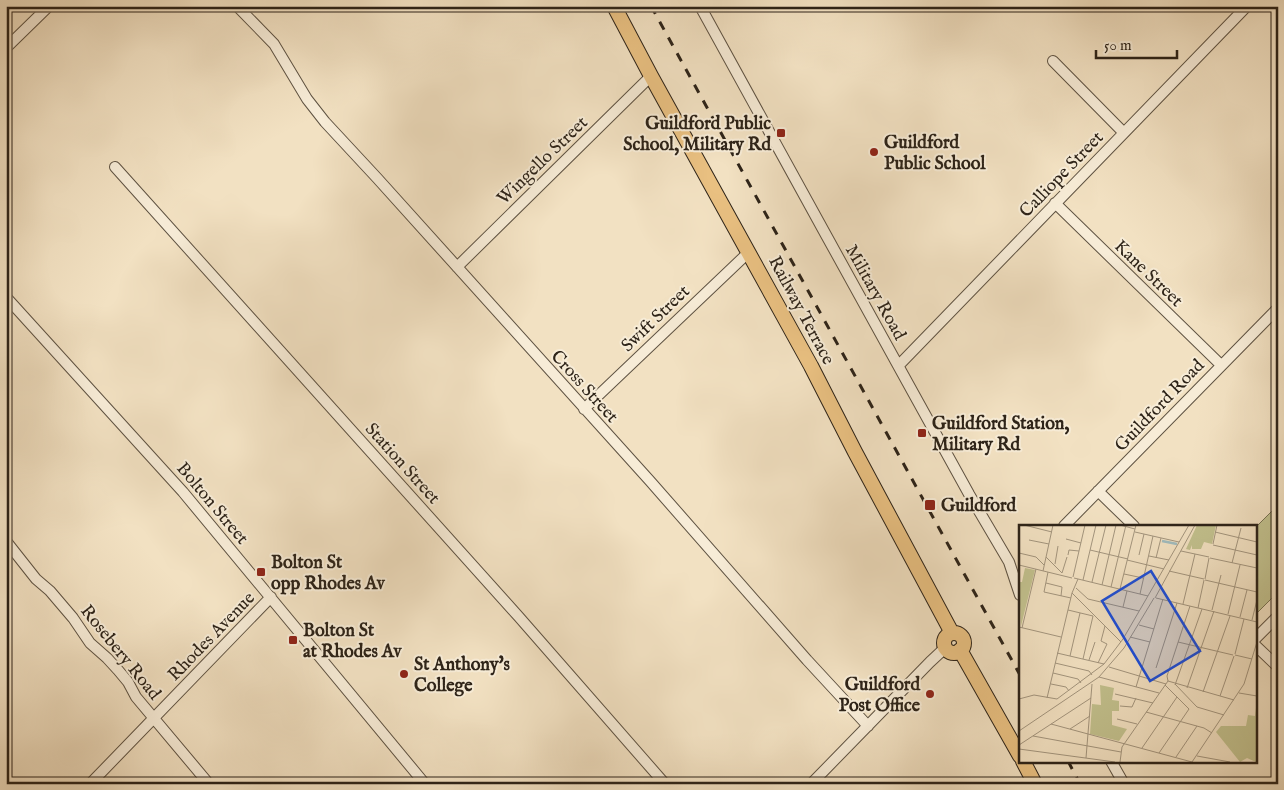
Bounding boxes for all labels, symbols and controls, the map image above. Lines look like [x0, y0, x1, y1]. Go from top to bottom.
scale bar [1096, 28, 1178, 60]
text: 50 m [1104, 36, 1132, 55]
street label: Wingello Street [493, 112, 593, 210]
place label: Guildford Public School, Military Rd [623, 113, 771, 157]
marker: Guildford Public School, Military Rd [775, 127, 787, 139]
street label: Calliope Street [1015, 127, 1109, 223]
place label: Guildford Public School [884, 132, 986, 176]
marker: Guildford Public School [868, 146, 880, 158]
street label: Kane Street [1109, 235, 1187, 313]
street label: Military Road [839, 241, 911, 345]
street label: Railway Terrace [762, 252, 839, 369]
street label: Swift Street [617, 281, 695, 358]
street label: Cross Street [545, 346, 623, 428]
street label: Guildford Road [1110, 355, 1210, 457]
place label: Guildford Station, Military Rd [932, 413, 1069, 457]
street label: Station Street [359, 418, 445, 510]
marker: Guildford Station, Military Rd [916, 427, 928, 439]
street label: Bolton Street [171, 458, 253, 550]
place label: Guildford [941, 495, 1017, 518]
marker: Guildford [923, 498, 937, 512]
inset map [1019, 525, 1256, 762]
place label: Bolton St opp Rhodes Av [271, 552, 386, 596]
marker: Bolton St opp Rhodes Av [255, 566, 267, 578]
street label: Rhodes Avenue [164, 587, 261, 687]
street label: Rosebery Road [74, 601, 165, 706]
place label: Bolton St at Rhodes Av [303, 620, 403, 664]
marker: Bolton St at Rhodes Av [287, 634, 299, 646]
place label: St Anthony's College [414, 654, 511, 698]
marker: St Anthony's College [398, 668, 410, 680]
place label: Guildford Post Office [839, 674, 921, 718]
marker: Guildford Post Office [924, 688, 936, 700]

